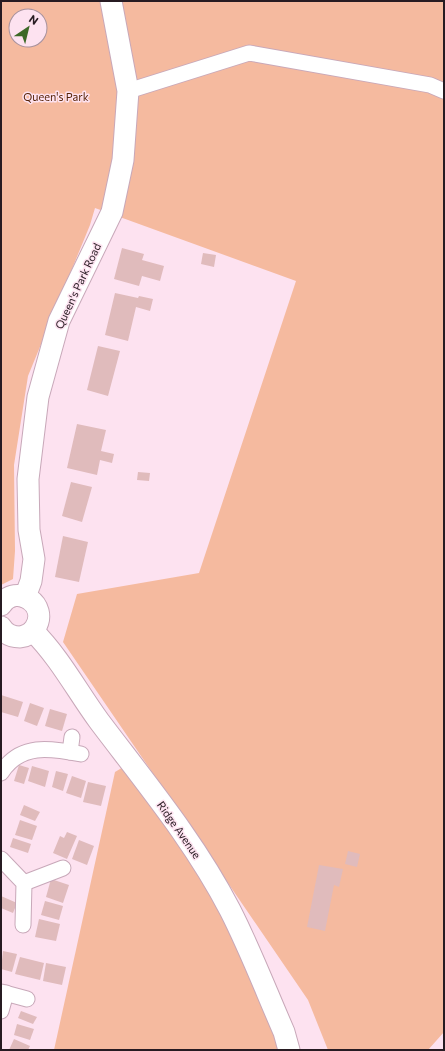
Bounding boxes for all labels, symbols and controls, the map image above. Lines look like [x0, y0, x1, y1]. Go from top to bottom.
north arrow [8, 8, 48, 48]
text: N [27, 12, 41, 27]
park label: Queen's Park [23, 90, 89, 103]
street label: Queen's Park Road [52, 241, 103, 331]
street label: Ridge Avenue [155, 799, 204, 861]

